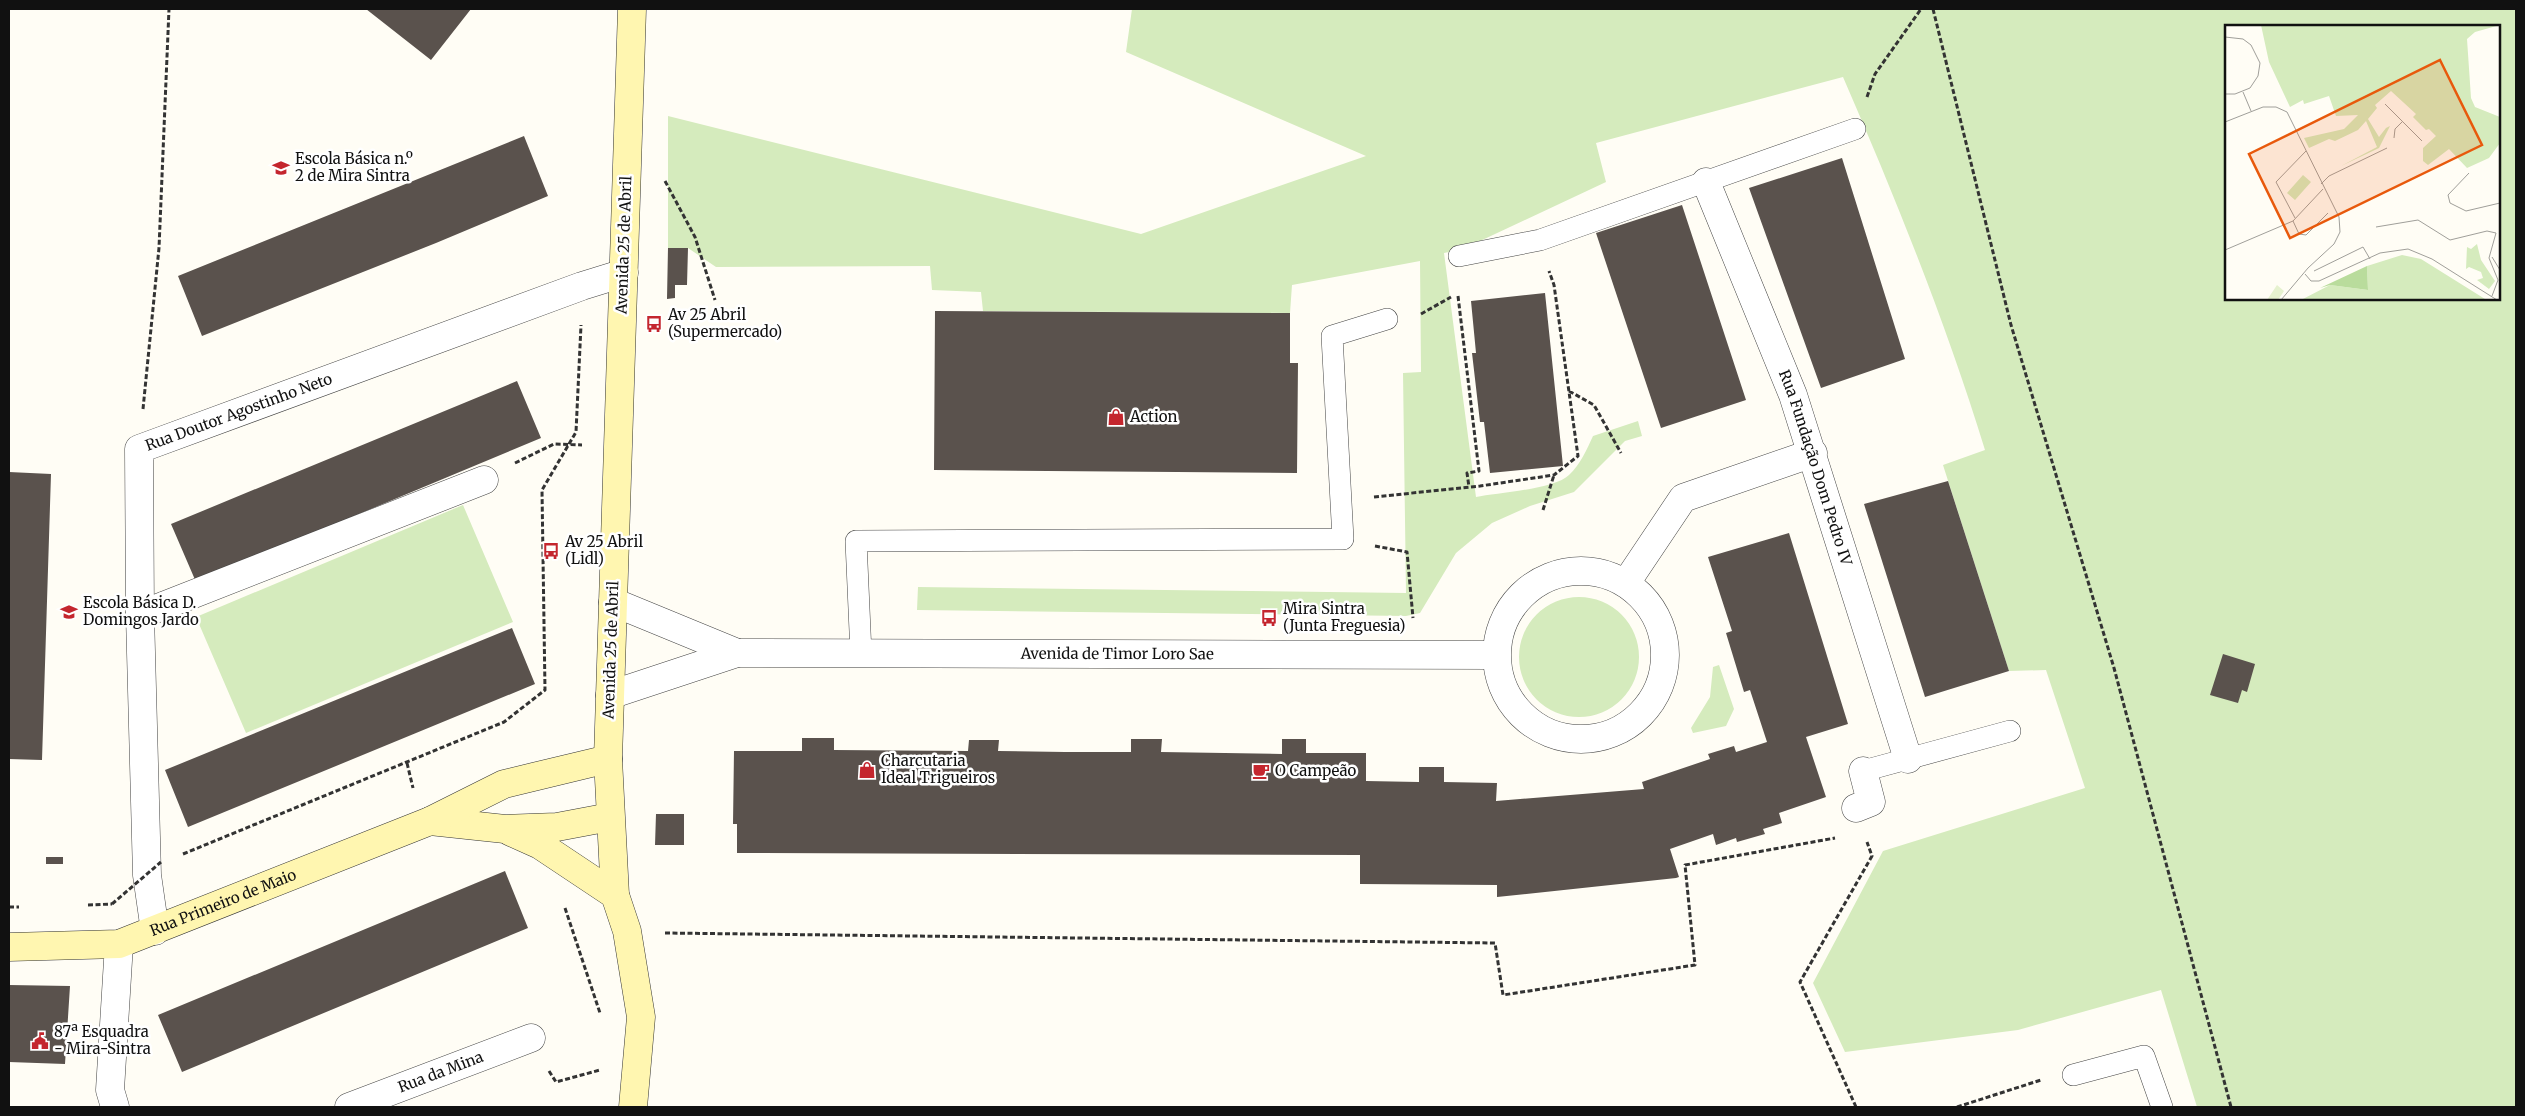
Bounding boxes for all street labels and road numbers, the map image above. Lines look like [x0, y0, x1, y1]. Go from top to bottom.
street label: Avenida 25 de Abril [612, 175, 635, 315]
street label: Rua Fundação Dom Pedro IV [1775, 367, 1857, 569]
street label: Rua Doutor Agostinho Neto [143, 369, 335, 455]
street label: Avenida 25 de Abril [599, 580, 622, 720]
street label: Avenida de Timor Loro Sae [1020, 644, 1214, 663]
street label: Rua Primeiro de Maio [147, 865, 299, 940]
street label: Rua da Mina [395, 1047, 486, 1097]

